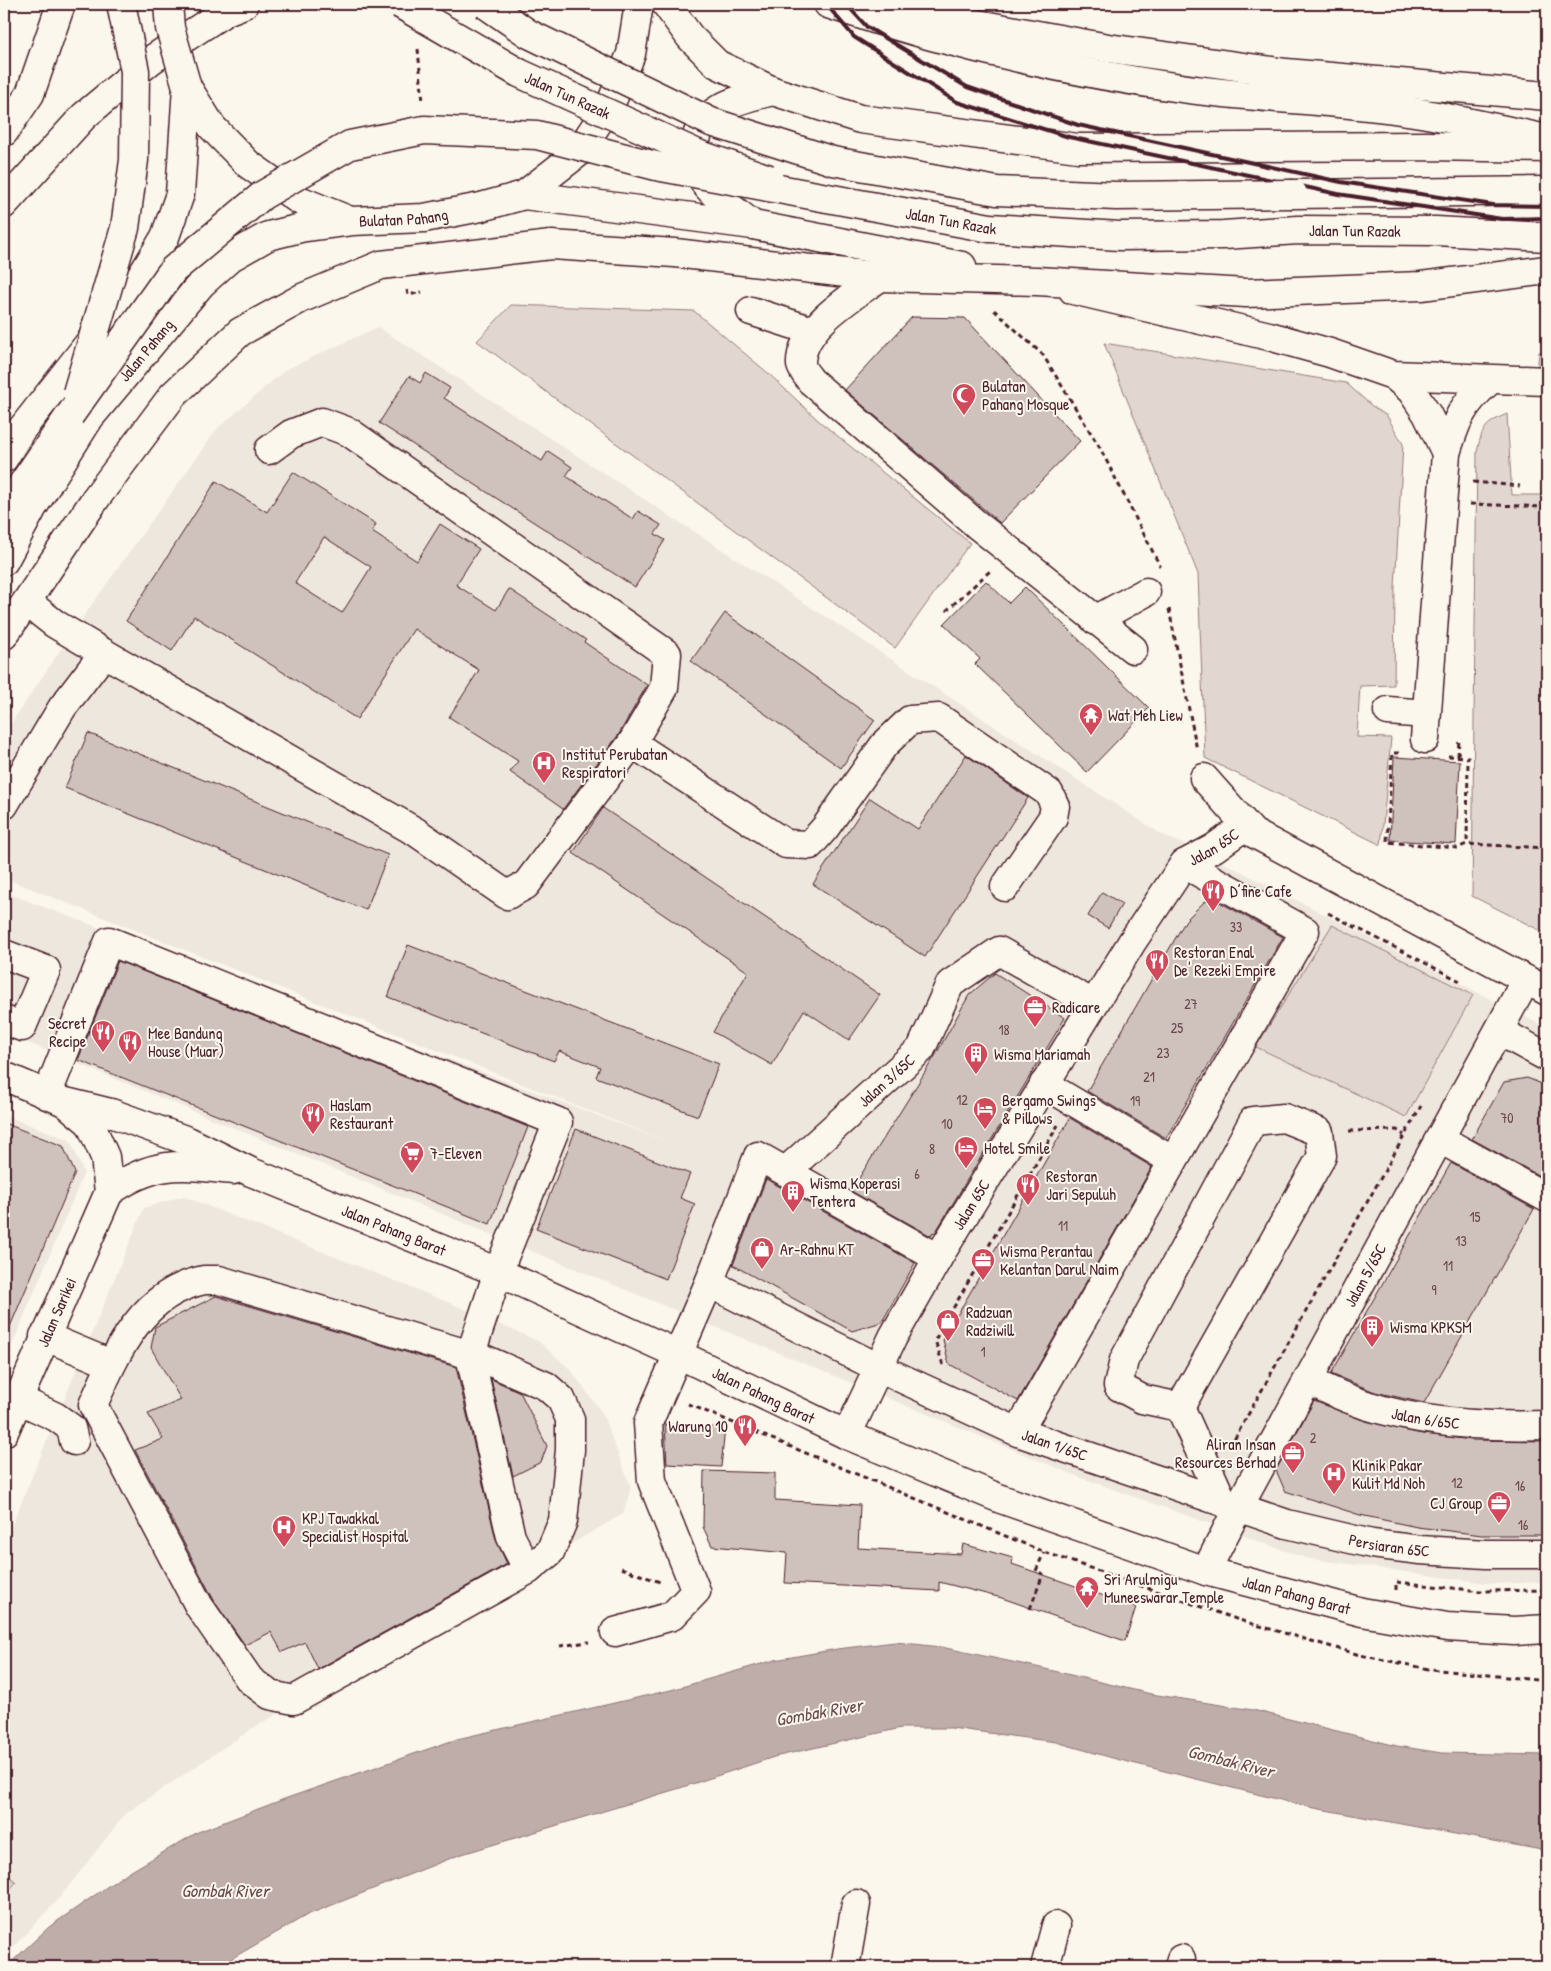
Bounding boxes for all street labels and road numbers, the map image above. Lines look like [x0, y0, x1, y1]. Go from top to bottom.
street label: Jalan Tun Razak [521, 66, 614, 124]
street label: Jalan Tun Razak [904, 202, 997, 239]
street label: Bulatan Pahang [359, 203, 450, 232]
street label: Jalan Tun Razak [1309, 219, 1401, 242]
street label: Jalan Pahang [113, 314, 178, 386]
street label: Jalan 65C [1185, 823, 1243, 871]
street label: Jalan 3/65C [853, 1049, 920, 1112]
street label: Jalan 65C [947, 1175, 995, 1234]
street label: Jalan Pahang Barat [338, 1199, 450, 1261]
street label: Jalan 5/65C [1339, 1239, 1391, 1311]
street label: Jalan Sarikei [32, 1274, 81, 1350]
street label: Jalan Pahang Barat [709, 1361, 819, 1429]
street label: Jalan 6/65C [1389, 1402, 1461, 1434]
street label: Jalan 1/65C [1019, 1423, 1091, 1466]
street label: Persiaran 65C [1347, 1528, 1431, 1562]
street label: Jalan Pahang Barat [1240, 1570, 1353, 1620]

